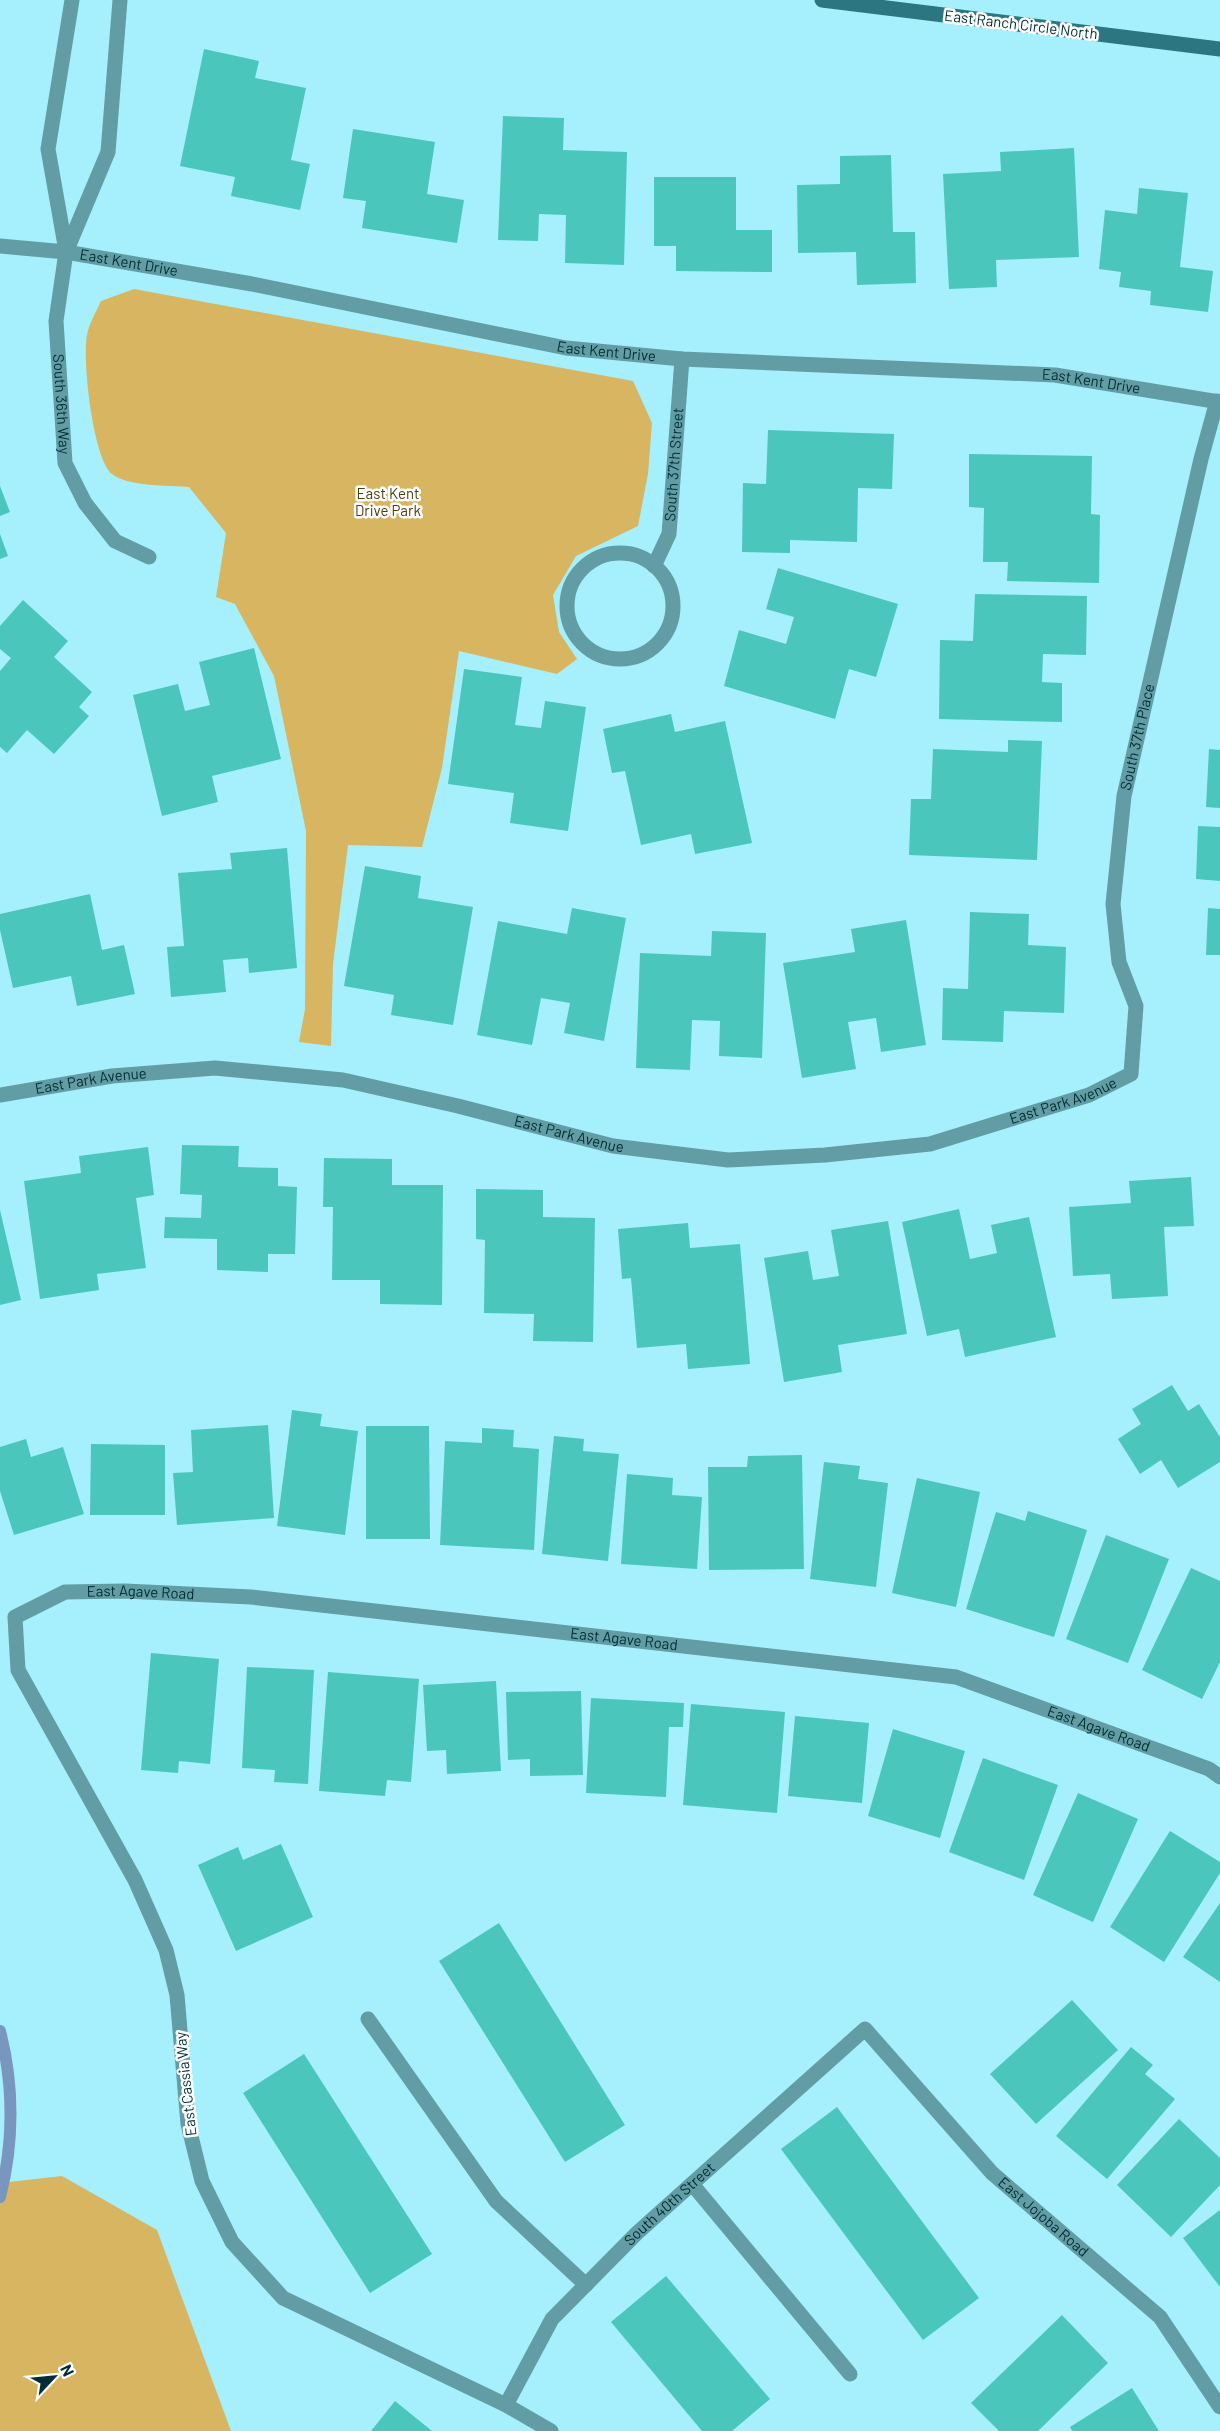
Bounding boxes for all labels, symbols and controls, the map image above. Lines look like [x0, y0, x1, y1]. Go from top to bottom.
street label: East Ranch Circle North [943, 6, 1099, 42]
street label: East Kent Drive [78, 245, 179, 279]
street label: East Kent Drive [555, 336, 657, 364]
street label: South 36th Way [50, 353, 74, 455]
street label: East Kent Drive [1042, 364, 1142, 397]
street label: South 37th Street [660, 407, 686, 522]
park label: East Kent Drive Park [355, 484, 421, 519]
street label: South 37th Place [1116, 682, 1157, 792]
street label: East Park Avenue [33, 1063, 147, 1097]
street label: East Park Avenue [1007, 1073, 1119, 1127]
street label: East Park Avenue [512, 1111, 625, 1155]
street label: East Agave Road [86, 1581, 195, 1602]
street label: East Agave Road [569, 1623, 679, 1653]
street label: East Agave Road [1045, 1701, 1153, 1755]
street label: East Cassia Way [171, 2031, 199, 2137]
street label: South 40th Street [620, 2158, 718, 2249]
street label: East Jojoba Road [995, 2173, 1093, 2260]
north arrow [24, 2347, 84, 2407]
text: N [57, 2361, 79, 2379]

